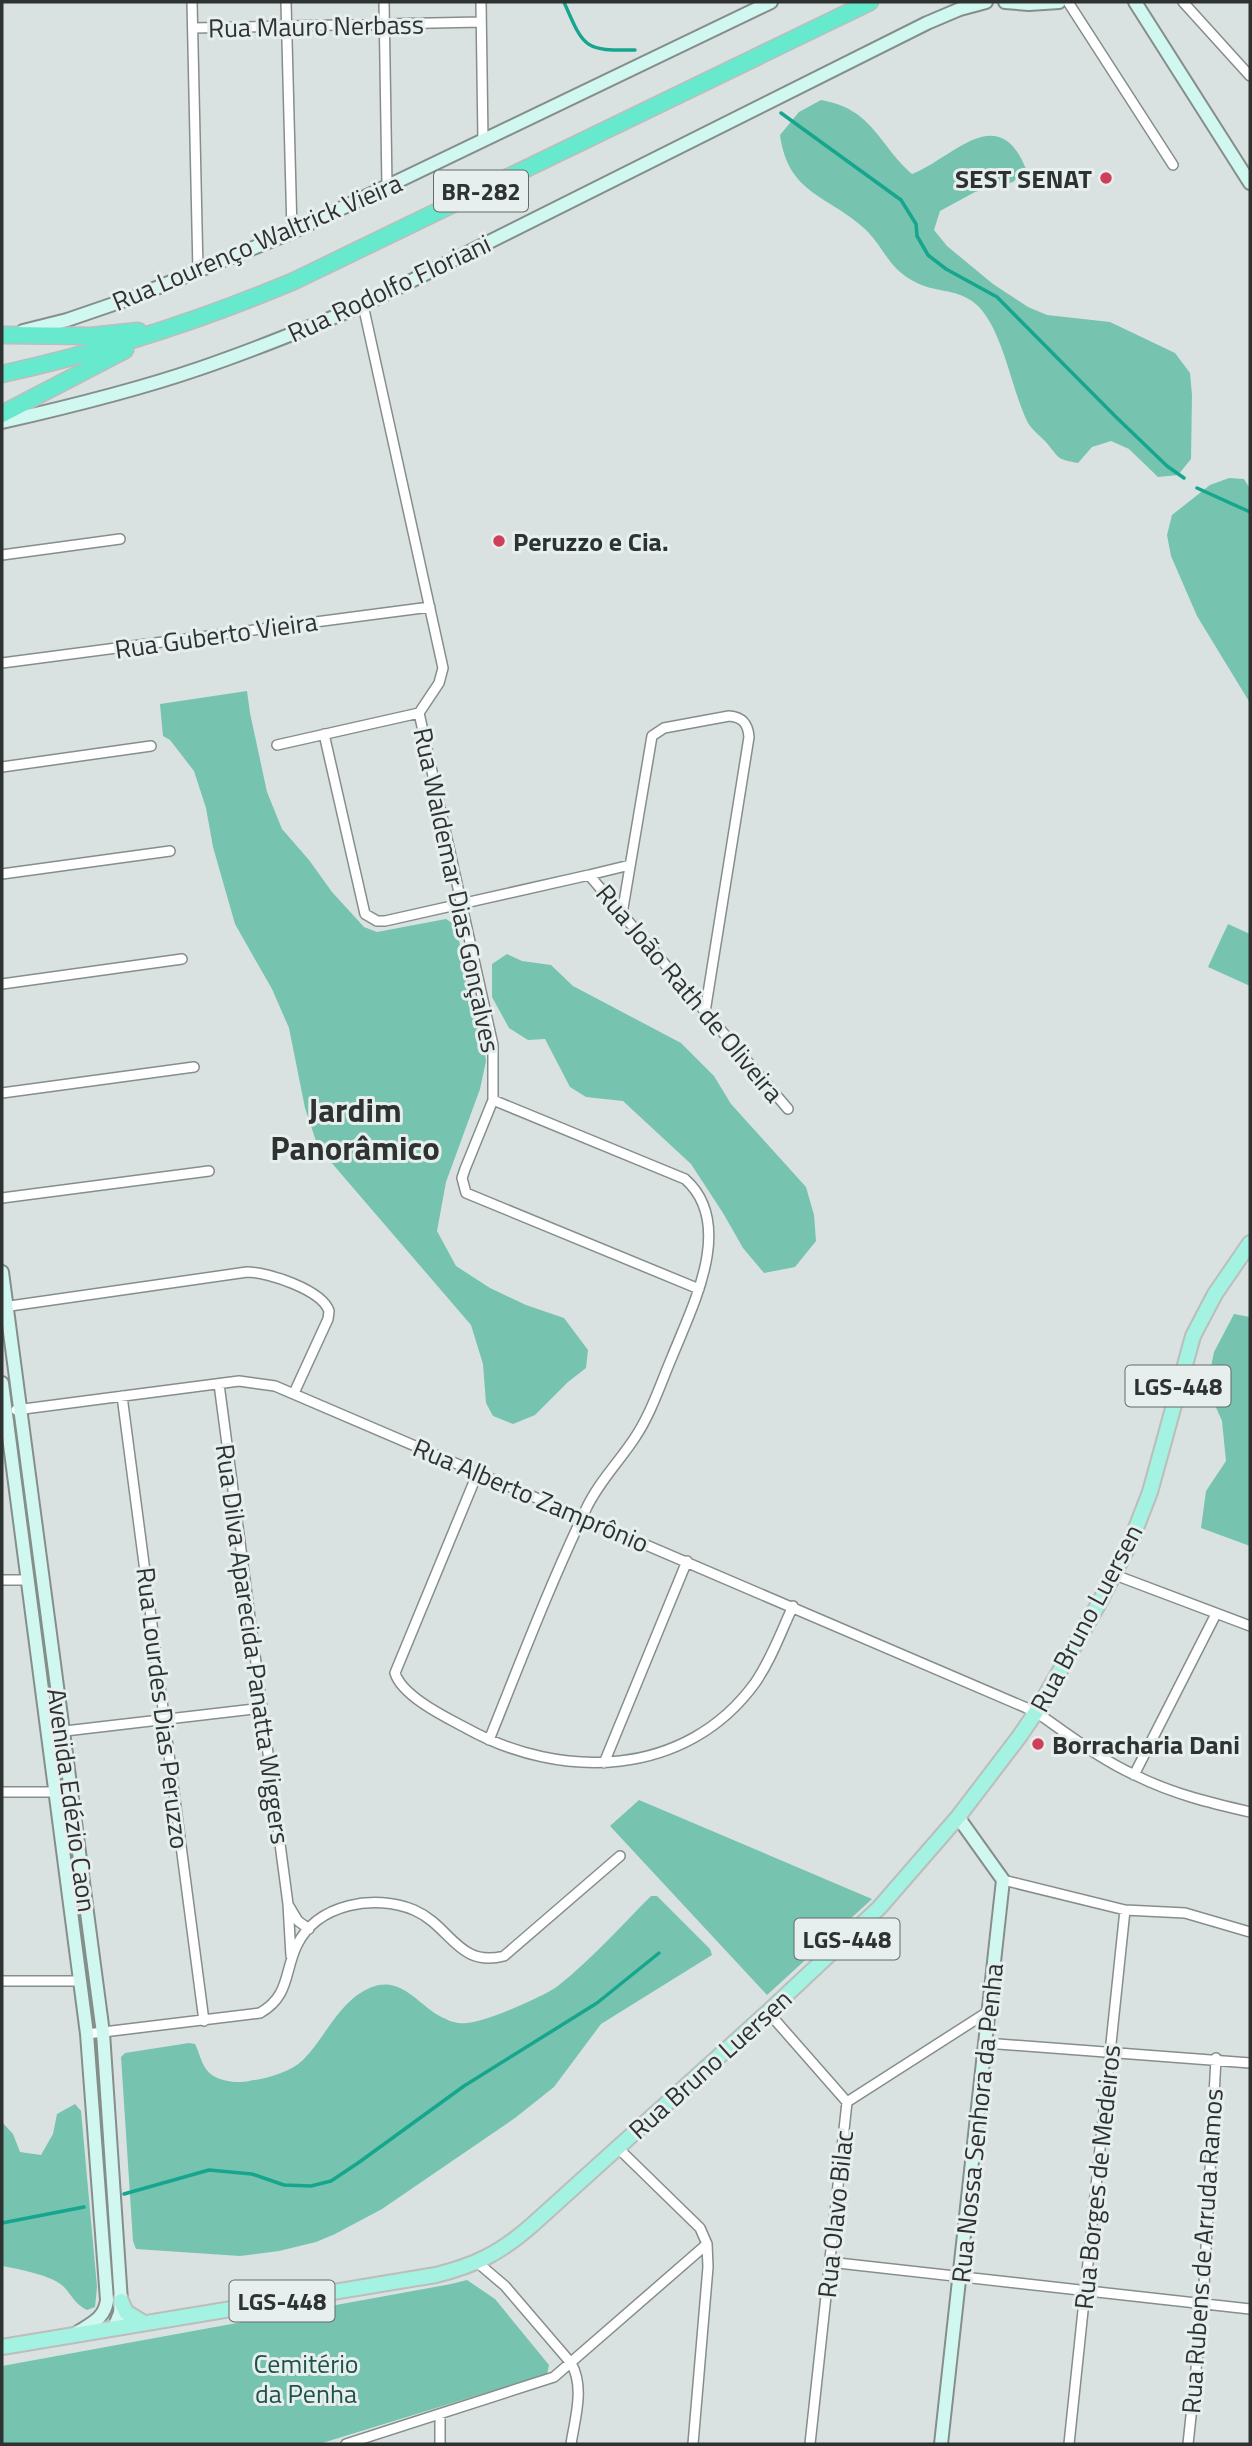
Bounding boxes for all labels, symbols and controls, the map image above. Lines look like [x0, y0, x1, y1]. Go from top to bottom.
street label: Rua Mauro Nerbass [208, 5, 424, 47]
place label: SEST SENAT [955, 159, 1092, 198]
street label: Rua Lourenço Waltrick Vieira [106, 163, 408, 321]
road number: BR-282 [434, 170, 528, 211]
marker: SEST SENAT [1098, 170, 1114, 186]
street label: Rua Rodolfo Floriani [281, 224, 497, 352]
place label: Peruzzo e Cia. [513, 522, 669, 561]
marker: Peruzzo e Cia. [491, 533, 507, 549]
street label: Rua Guberto Vieira [112, 601, 320, 669]
street label: Rua Waldemar Dias Gonçalves [403, 724, 511, 1056]
street label: Rua João Rath de Oliveira [587, 875, 793, 1111]
district label: Jardim Panorâmico [270, 1085, 440, 1173]
road number: LGS-448 [1126, 1366, 1230, 1406]
street label: Rua Alberto Zamprônio [407, 1428, 655, 1562]
street label: Rua Dilva Aparecida Panatta Wiggers [206, 1441, 300, 1847]
street label: Rua Bruno Luersen [1020, 1517, 1152, 1719]
street label: Rua Lourdes Dias Peruzzo [126, 1565, 200, 1851]
street label: Avenida Edézio Caon [37, 1686, 107, 1914]
place label: Borracharia Dani [1052, 1725, 1240, 1764]
marker: Borracharia Dani [1030, 1736, 1046, 1752]
road number: LGS-448 [794, 1918, 900, 1960]
street label: Rua Nossa Senhora da Penha [941, 1961, 1013, 2285]
street label: Rua Bruno Luersen [620, 1980, 800, 2148]
street label: Rua Borges de Medeiros [1064, 2043, 1130, 2311]
street label: Rua Rubens de Arruda Ramos [1171, 2087, 1233, 2415]
street label: Rua Olavo Bilac [807, 2128, 863, 2300]
road number: LGS-448 [230, 2280, 334, 2322]
park label: Cemitério da Penha [253, 2344, 359, 2413]

